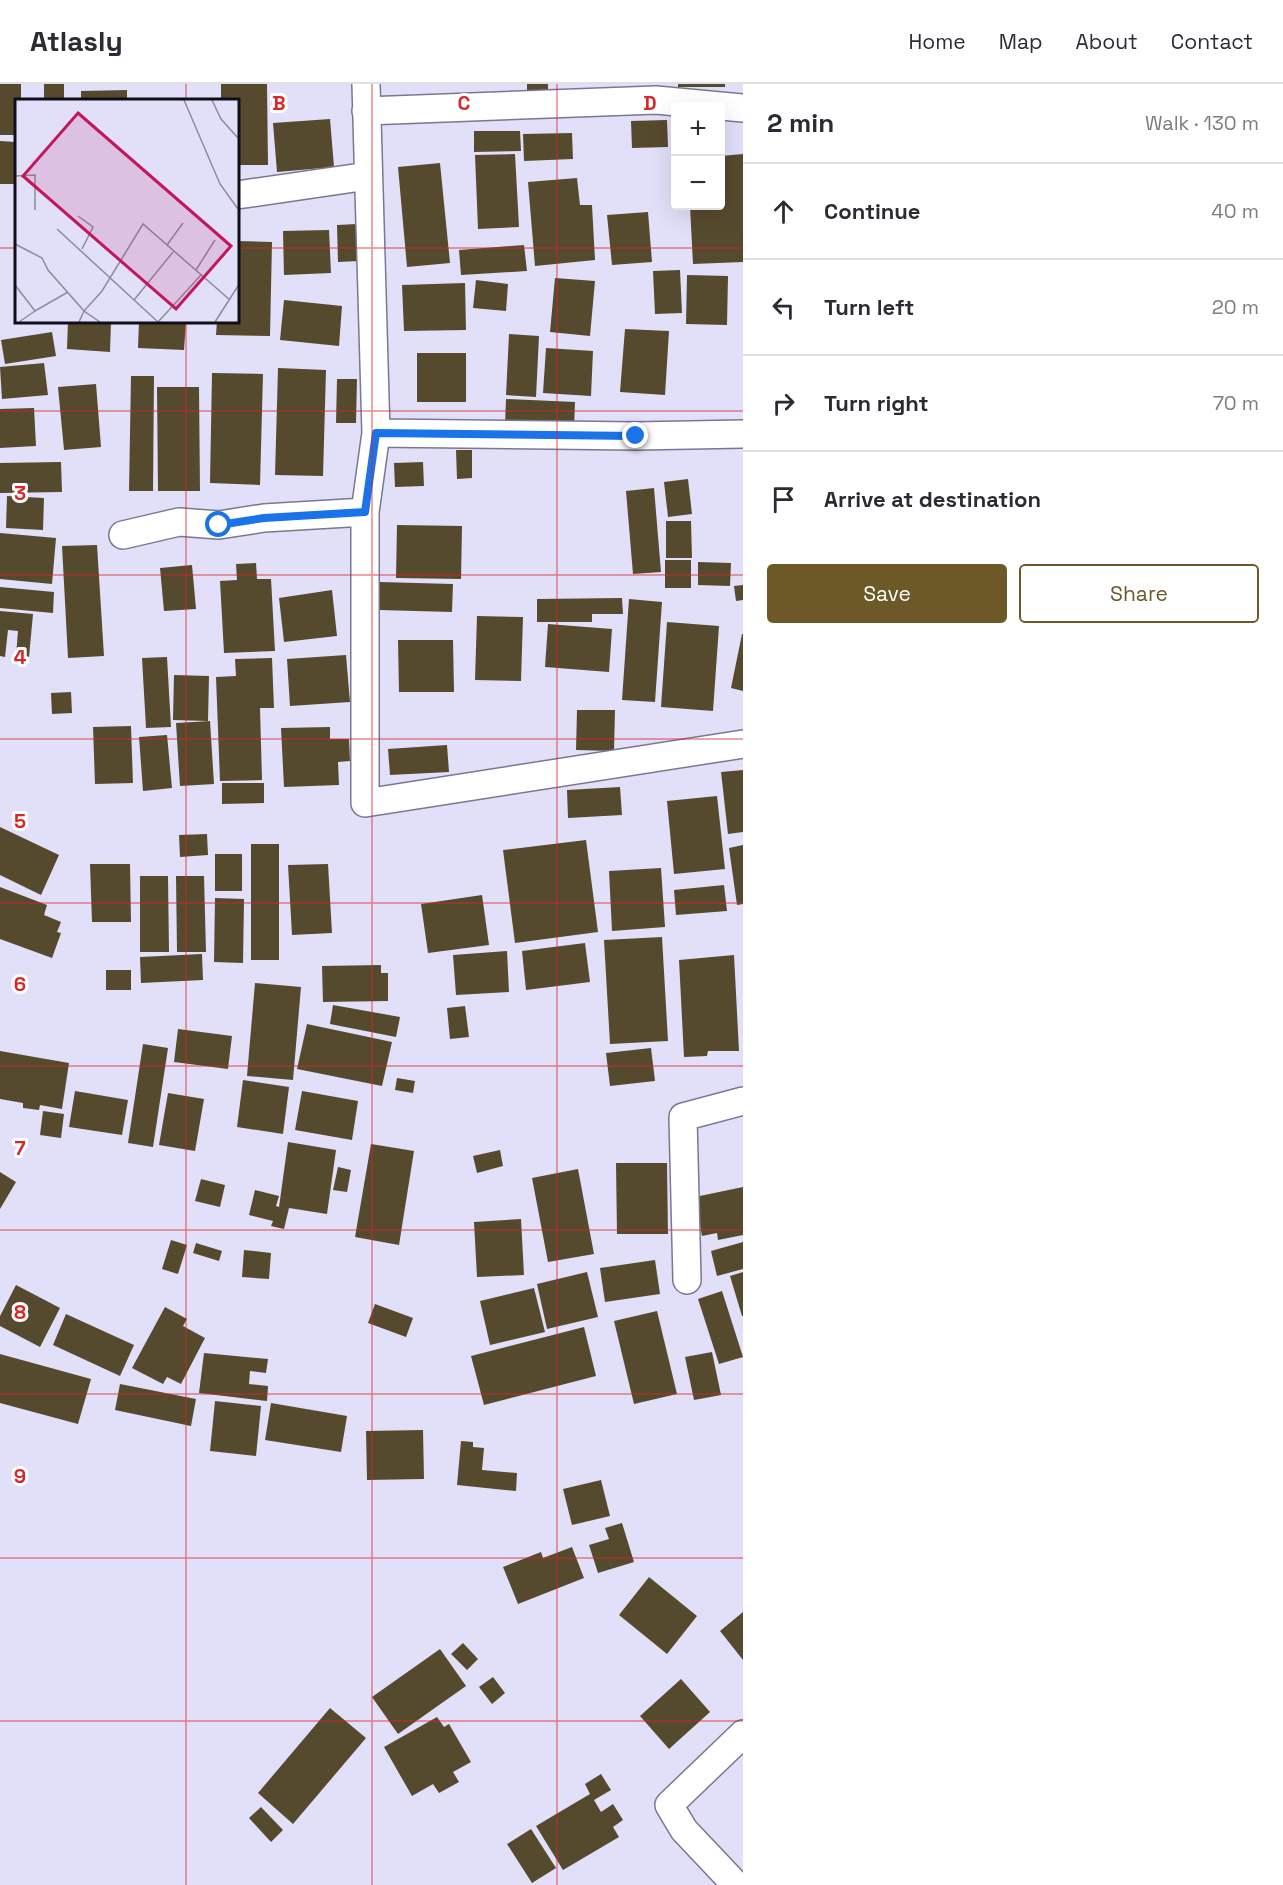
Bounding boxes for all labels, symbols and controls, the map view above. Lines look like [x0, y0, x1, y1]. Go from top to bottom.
text: Atlasly [30, 23, 123, 59]
text: Home [908, 28, 966, 55]
text: Map [999, 28, 1043, 55]
text: About [1076, 28, 1138, 55]
text: Contact [1171, 28, 1253, 55]
text: B [272, 90, 286, 116]
text: C [458, 90, 471, 116]
text: D [643, 90, 657, 116]
inset map [15, 99, 238, 322]
map controls [671, 102, 725, 210]
button: + [671, 102, 725, 156]
text: 2 min [767, 106, 834, 140]
text: Walk · 130 m [1145, 110, 1259, 136]
button: − [671, 156, 725, 210]
icon: ahead [767, 195, 800, 228]
text: Continue [824, 197, 920, 225]
text: 40 m [1211, 198, 1259, 224]
icon: left [767, 291, 800, 324]
text: Turn left [824, 293, 914, 321]
text: 20 m [1212, 294, 1259, 320]
icon: right [767, 387, 800, 420]
text: Turn right [824, 389, 929, 417]
text: 70 m [1213, 390, 1259, 416]
route end [622, 422, 648, 448]
text: 3 [14, 480, 26, 506]
icon: arrive [767, 483, 800, 516]
text: Arrive at destination [824, 485, 1041, 513]
route start [205, 511, 231, 537]
button: Save [767, 564, 1007, 623]
button: Share [1019, 564, 1259, 623]
text: 4 [14, 644, 27, 670]
text: 5 [14, 808, 26, 834]
text: 6 [14, 971, 26, 997]
text: 7 [14, 1135, 26, 1161]
text: 8 [14, 1299, 26, 1325]
text: 9 [14, 1463, 26, 1489]

